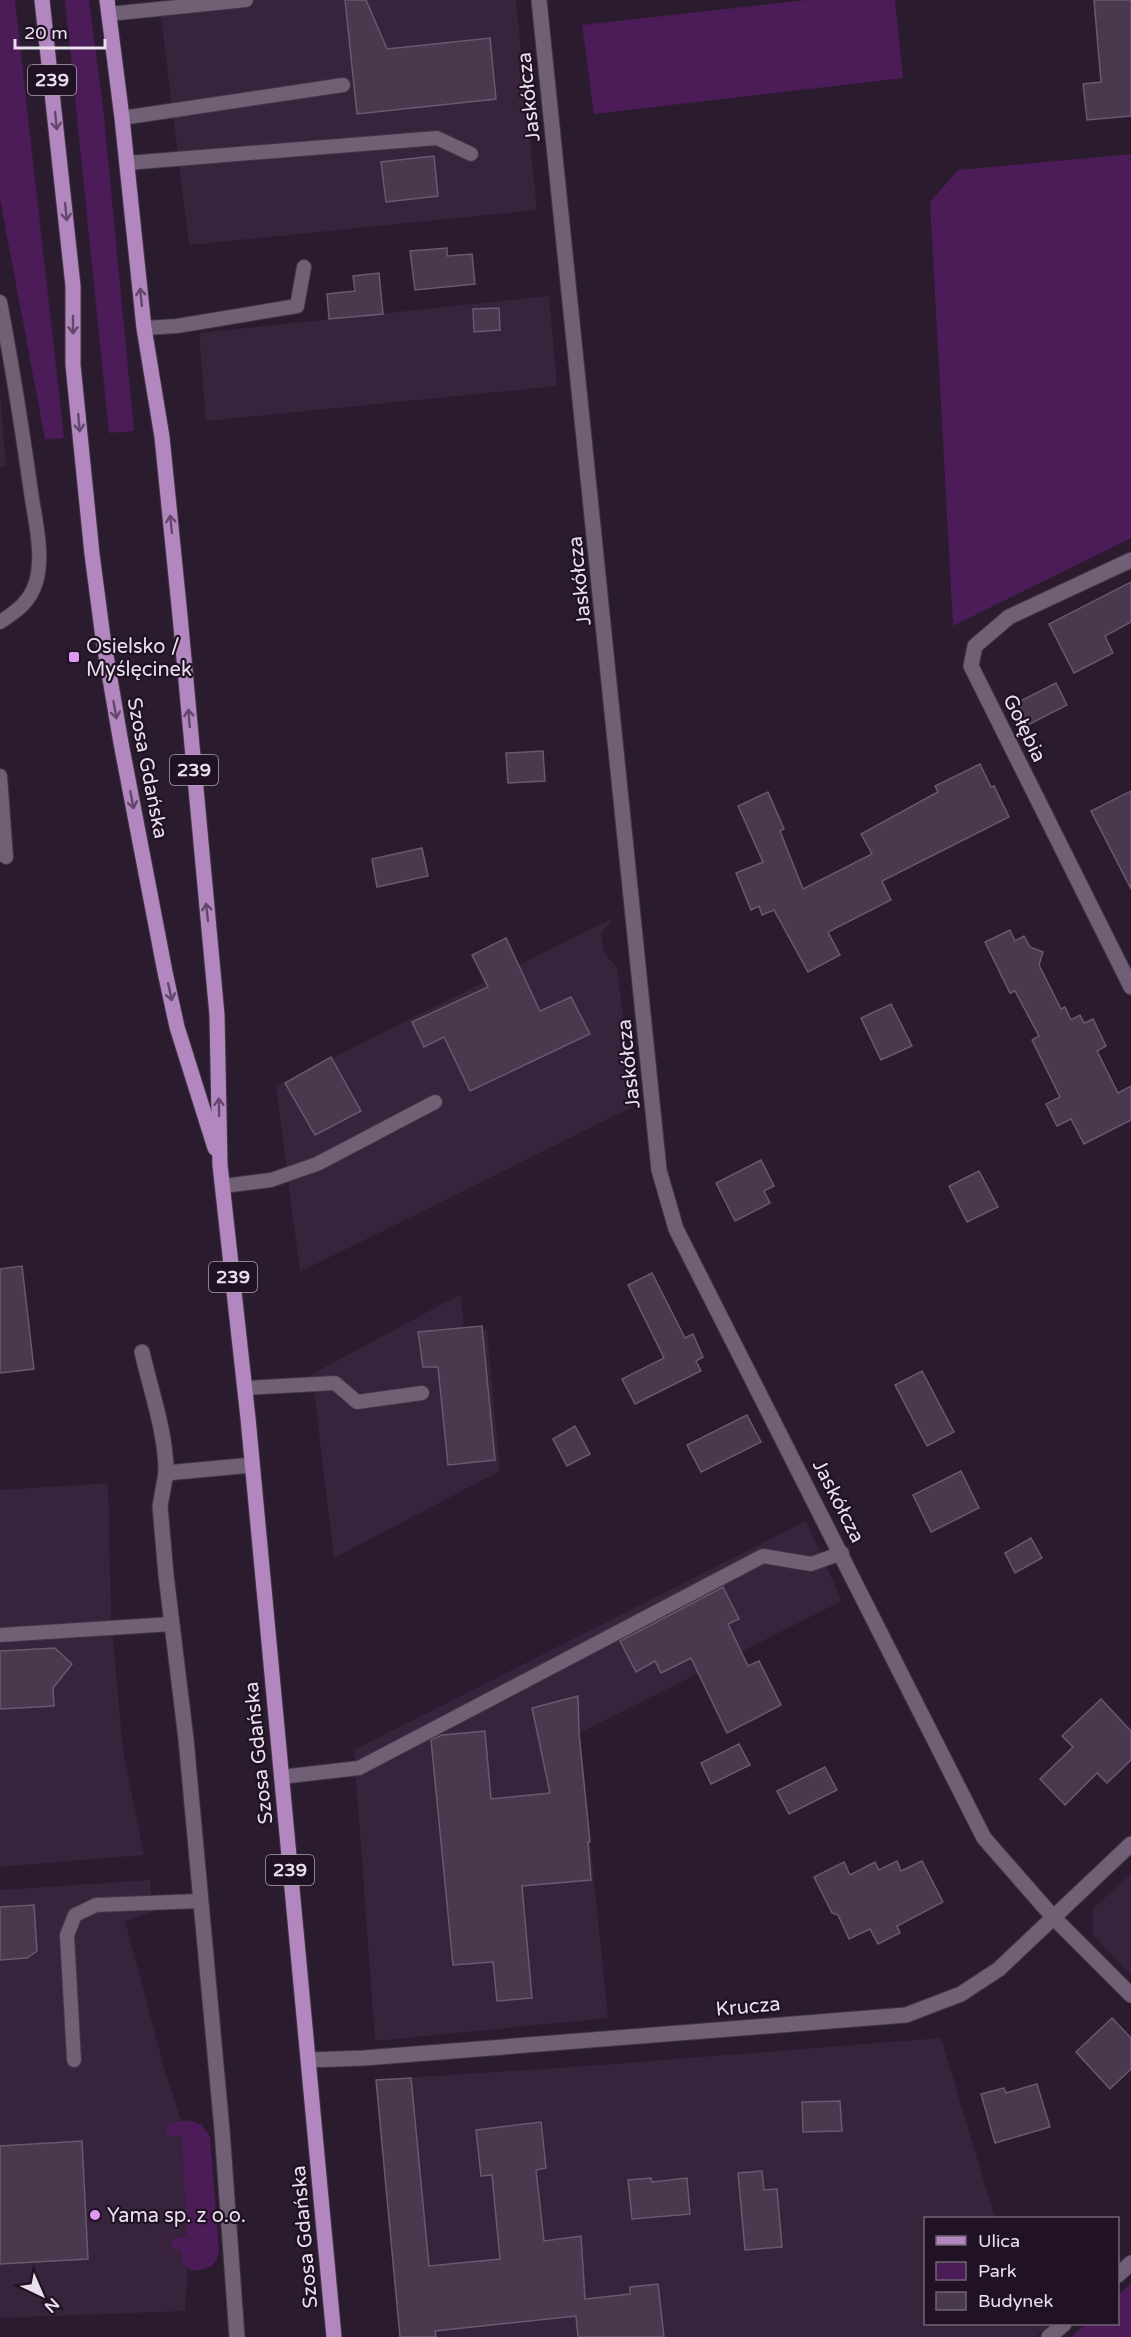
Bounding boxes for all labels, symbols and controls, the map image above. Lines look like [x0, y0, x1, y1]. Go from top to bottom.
scale bar [15, 12, 105, 50]
text: 20 m [24, 22, 68, 44]
street label: Jaskółcza [512, 51, 546, 143]
road number: 239 [28, 65, 76, 95]
one-way arrow [51, 110, 62, 130]
one-way arrow [60, 202, 71, 221]
one-way arrow [135, 288, 146, 308]
one-way arrow [67, 315, 79, 335]
one-way arrow [74, 413, 85, 433]
one-way arrow [165, 515, 176, 535]
street label: Jaskółcza [563, 535, 597, 627]
place label: Osielsko / Myślęcinek [86, 635, 192, 682]
marker: Osielsko / Myślęcinek [67, 650, 81, 664]
street label: Gołębia [997, 691, 1051, 766]
street label: Szosa Gdańska [122, 696, 172, 841]
one-way arrow [110, 700, 121, 719]
one-way arrow [183, 709, 194, 729]
road number: 239 [170, 755, 218, 785]
one-way arrow [127, 790, 138, 810]
one-way arrow [201, 903, 212, 923]
one-way arrow [164, 982, 176, 1001]
street label: Jaskółcza [612, 1018, 646, 1110]
one-way arrow [213, 1097, 225, 1117]
road number: 239 [209, 1262, 257, 1292]
street label: Jaskółcza [807, 1456, 869, 1547]
street label: Szosa Gdańska [240, 1680, 278, 1825]
road number: 239 [266, 1855, 314, 1885]
street label: Krucza [715, 1992, 782, 2022]
street label: Szosa Gdańska [287, 2165, 323, 2309]
place label: Yama sp. z o.o. [107, 2204, 246, 2228]
marker: Yama sp. z o.o. [88, 2208, 102, 2222]
legend [924, 2217, 1119, 2325]
text: Ulica [978, 2230, 1020, 2252]
text: Park [978, 2260, 1017, 2282]
north arrow [12, 2265, 72, 2325]
text: Budynek [978, 2290, 1053, 2312]
text: N [40, 2293, 63, 2317]

